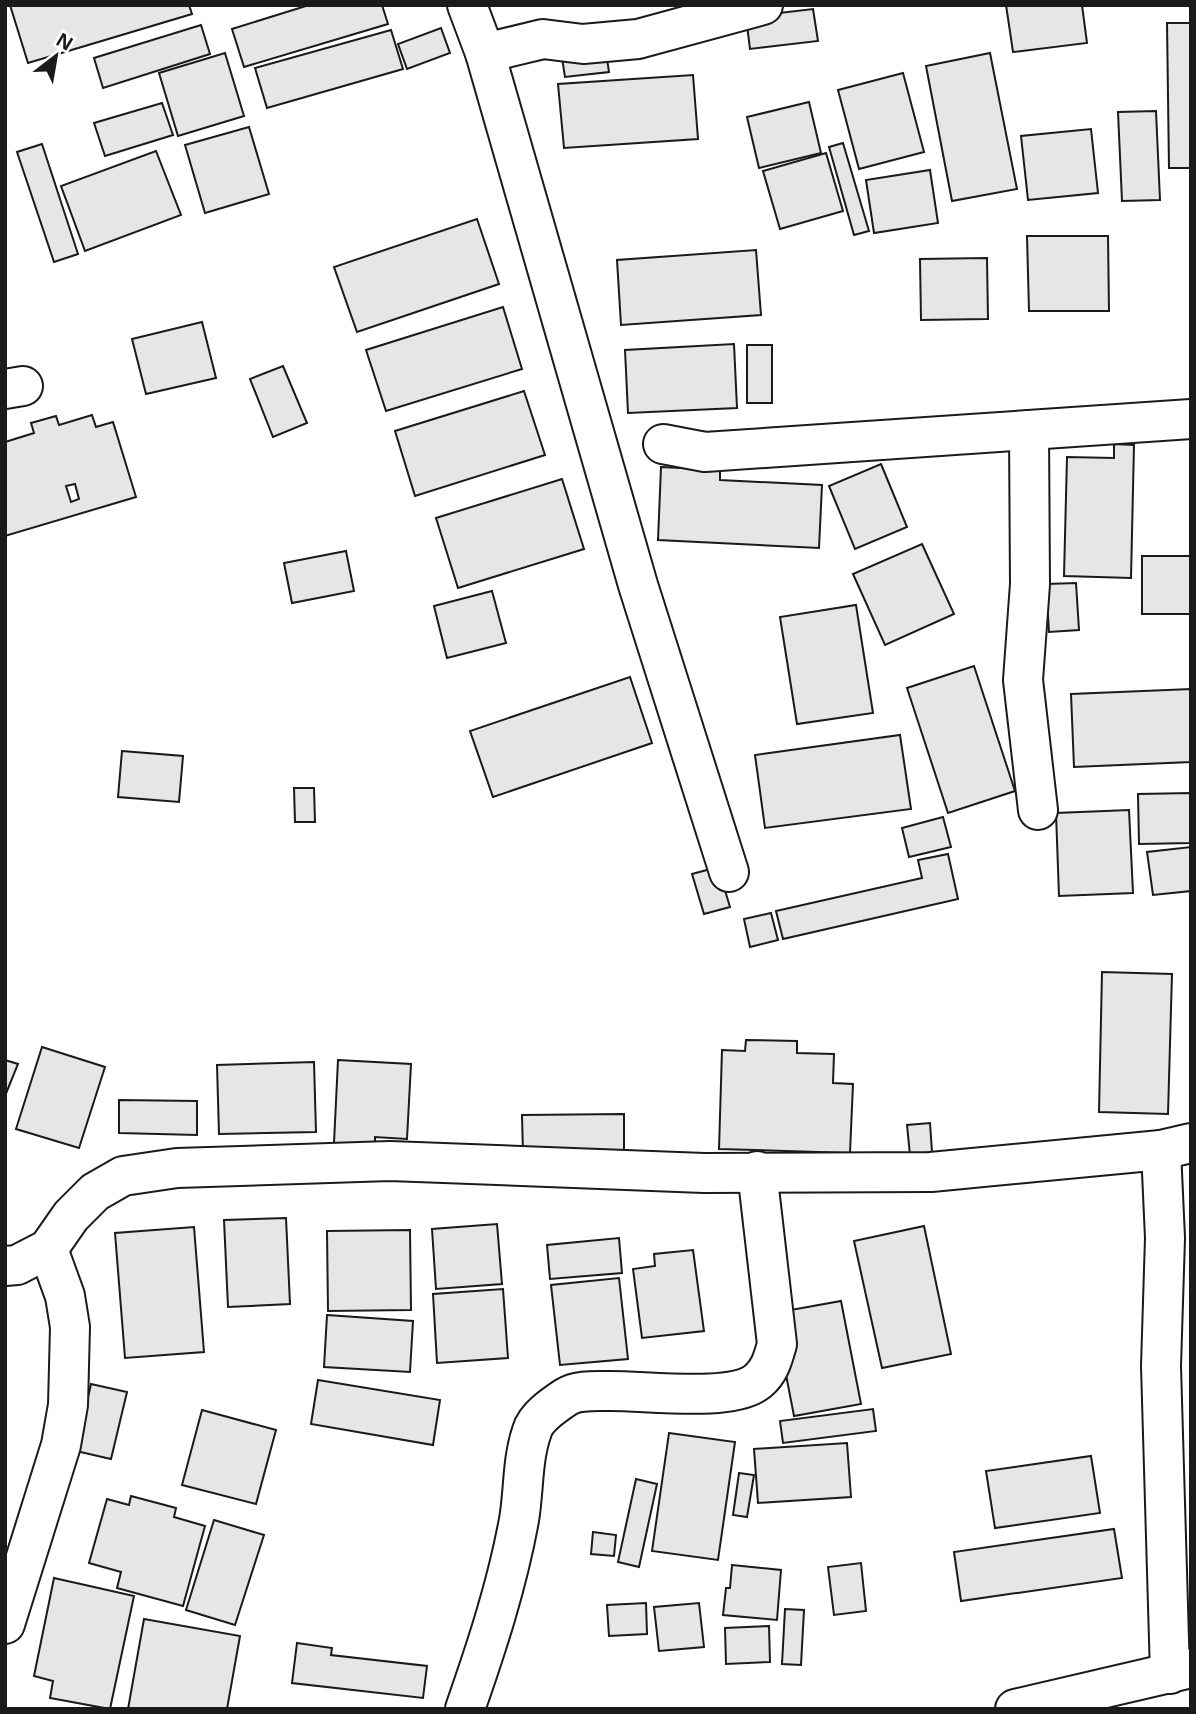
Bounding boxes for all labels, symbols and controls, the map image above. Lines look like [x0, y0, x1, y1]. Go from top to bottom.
north arrow [21, 21, 91, 91]
text: N [51, 26, 78, 57]

